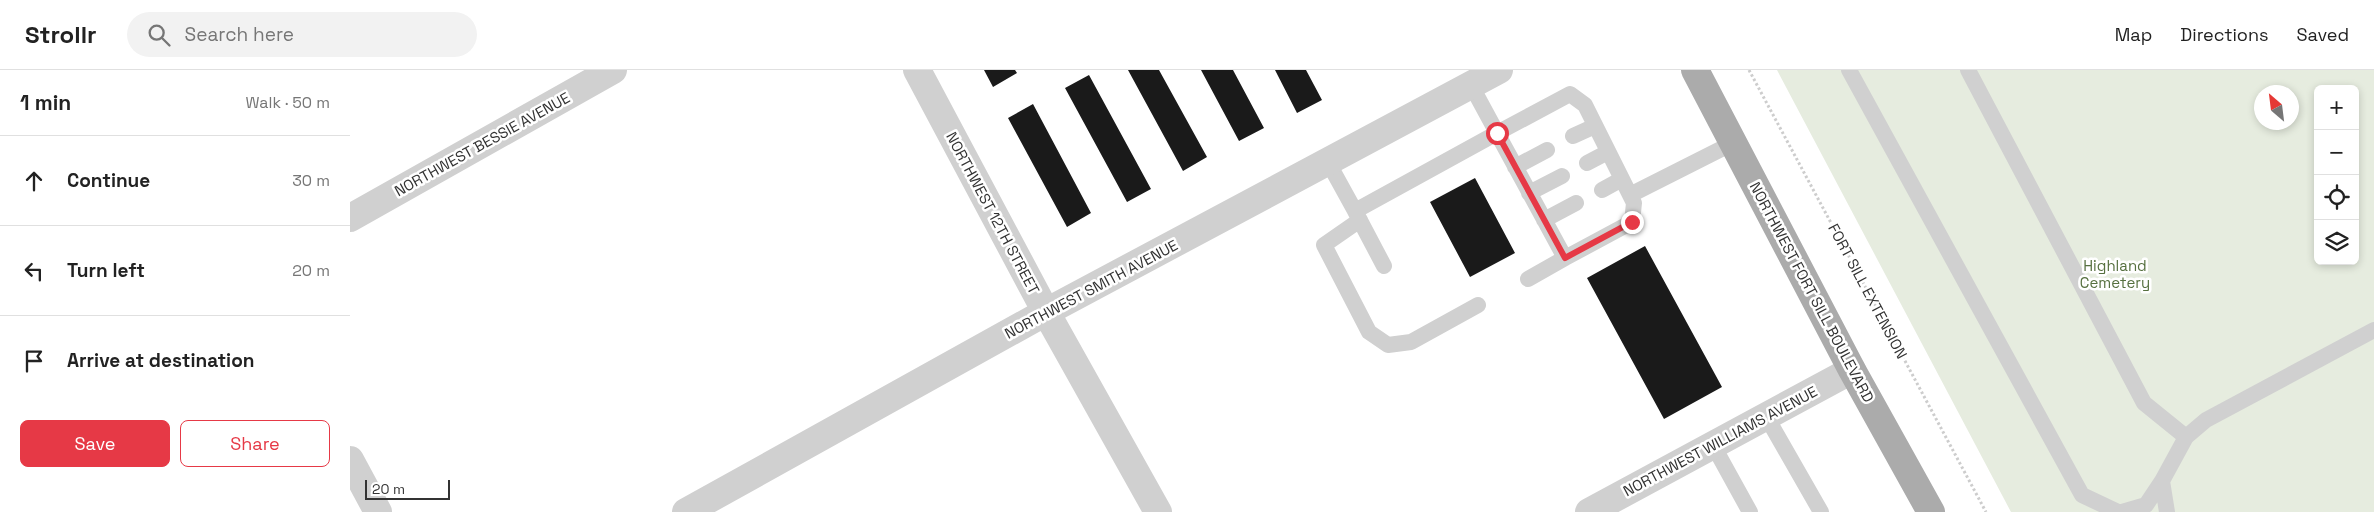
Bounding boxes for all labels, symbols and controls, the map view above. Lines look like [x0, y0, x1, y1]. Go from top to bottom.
search box [127, 12, 477, 57]
text: Strollr [25, 19, 97, 50]
icon: search [145, 21, 173, 49]
text: Search here [185, 22, 294, 47]
text: Map [2115, 23, 2152, 46]
text: Directions [2180, 23, 2269, 46]
text: Saved [2297, 23, 2349, 46]
north arrow [2254, 85, 2299, 130]
map controls [2314, 85, 2359, 265]
button: + [2314, 85, 2359, 130]
street label: NORTHWEST BESSIE AVENUE [391, 88, 573, 200]
text: 1 min [20, 89, 71, 116]
text: Walk · 50 m [246, 92, 330, 113]
route start [1486, 122, 1509, 145]
street label: NORTHWEST 12TH STREET [942, 129, 1044, 298]
button: − [2314, 130, 2359, 175]
icon: ahead [20, 167, 48, 195]
text: Continue [67, 168, 150, 193]
text: 30 m [292, 170, 330, 191]
button: locate [2314, 175, 2359, 220]
street label: NORTHWEST FORT SILL BOULEVARD [1746, 179, 1878, 405]
route end [1621, 211, 1644, 234]
street label: FORT SILL EXTENSION [1824, 220, 1912, 362]
button: layers [2314, 220, 2359, 265]
street label: NORTHWEST SMITH AVENUE [1001, 235, 1181, 343]
park label: Highland Cemetery [2080, 256, 2150, 292]
icon: left [20, 257, 48, 285]
text: Turn left [67, 258, 145, 283]
text: 20 m [292, 260, 330, 281]
icon: arrive [20, 347, 48, 375]
text: Arrive at destination [67, 348, 255, 373]
street label: NORTHWEST WILLIAMS AVENUE [1620, 382, 1820, 500]
button: Save [20, 420, 170, 467]
button: Share [180, 420, 330, 467]
scale bar [365, 477, 450, 500]
text: 20 m [372, 480, 405, 498]

